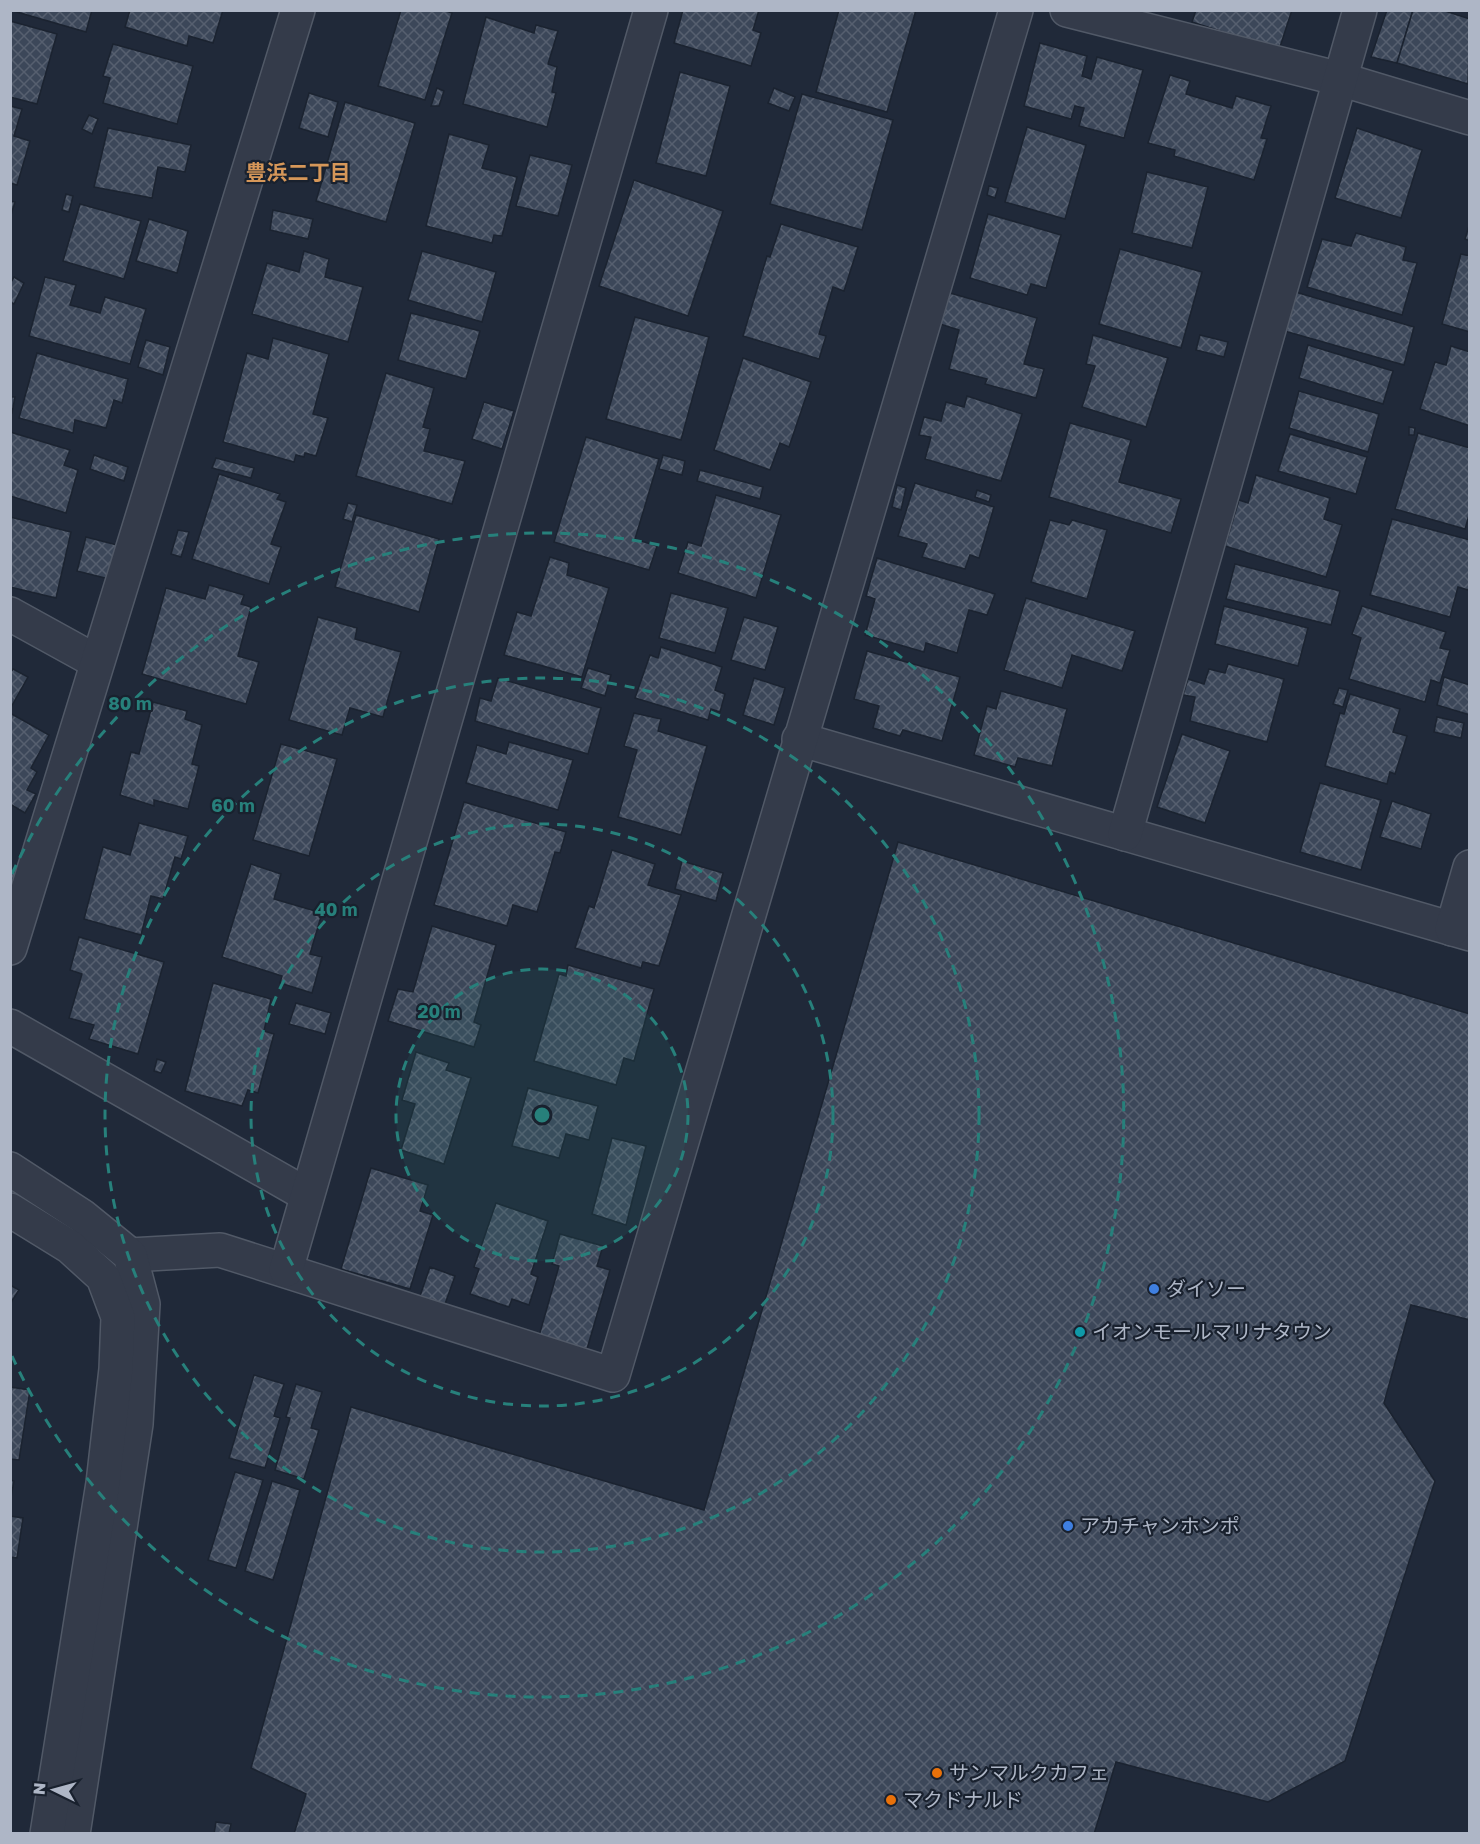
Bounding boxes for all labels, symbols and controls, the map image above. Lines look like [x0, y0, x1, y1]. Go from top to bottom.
district label: 豊浜二丁目 [246, 159, 351, 185]
text: 80 m [108, 692, 152, 714]
text: 60 m [211, 794, 255, 816]
text: 40 m [314, 898, 358, 920]
text: 20 m [418, 1000, 460, 1022]
centre of rings [532, 1105, 552, 1125]
place label: ダイソー [1166, 1276, 1246, 1300]
marker: ダイソー [1147, 1282, 1161, 1296]
place label: イオンモールマリナタウン [1092, 1319, 1332, 1343]
marker: イオンモールマリナタウン [1073, 1325, 1087, 1339]
place label: アカチャンホンポ [1080, 1513, 1240, 1537]
marker: アカチャンホンポ [1061, 1519, 1075, 1533]
north arrow [24, 1760, 84, 1820]
place label: サンマルクカフェ [949, 1760, 1109, 1784]
marker: サンマルクカフェ [930, 1766, 944, 1780]
text: N [29, 1782, 50, 1796]
place label: マクドナルド [903, 1787, 1023, 1811]
marker: マクドナルド [884, 1793, 898, 1807]

